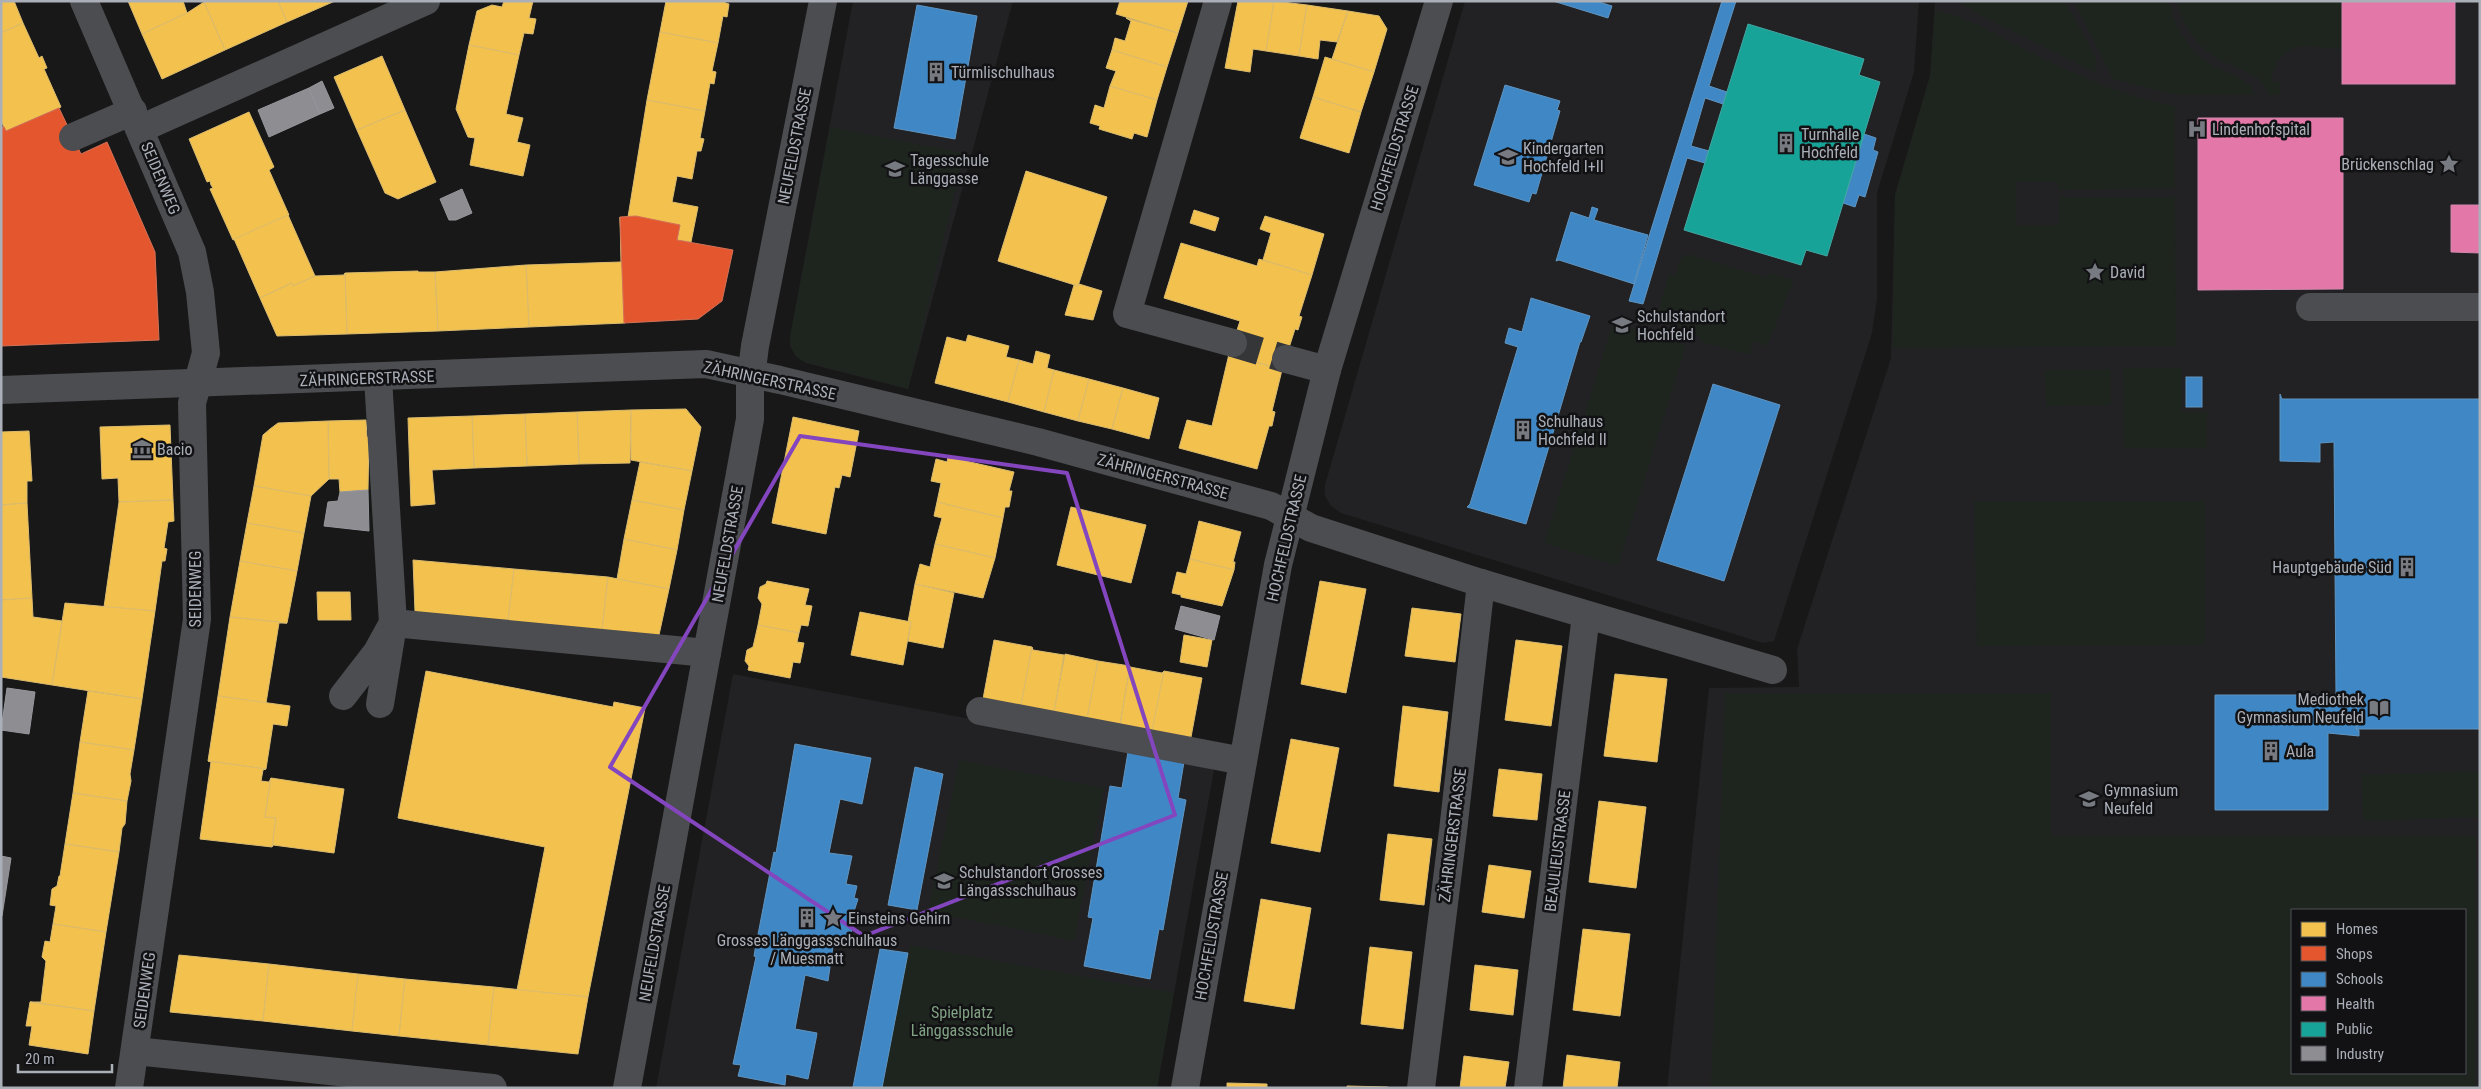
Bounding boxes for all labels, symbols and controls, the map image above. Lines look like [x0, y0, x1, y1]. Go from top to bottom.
building icon: Türmlischulhaus [925, 61, 947, 83]
place label: Türmlischulhaus [951, 63, 1055, 82]
street label: HOCHFELDSTRASSE [1366, 83, 1423, 213]
street label: NEUFELDSTRASSE [774, 86, 815, 206]
hospital icon: Lindenhofspital [2186, 118, 2208, 140]
place label: Lindenhofspital [2212, 120, 2310, 139]
place label: Turnhalle Hochfeld [1801, 125, 1859, 162]
building icon: Turnhalle Hochfeld [1775, 132, 1797, 154]
street label: SEIDENWEG [137, 139, 184, 217]
place label: Kindergarten Hochfeld I+II [1523, 139, 1604, 176]
school or university icon: Kindergarten Hochfeld I+II [1497, 146, 1519, 168]
place label: Tagesschule Länggasse [910, 151, 989, 188]
place icon: Brückenschlag [2438, 153, 2460, 175]
place label: Brückenschlag [2341, 155, 2434, 174]
school or university icon: Tagesschule Länggasse [884, 158, 906, 180]
place icon: David [2084, 261, 2106, 283]
place label: David [2110, 263, 2145, 282]
place label: Schulstandort Hochfeld [1637, 307, 1726, 344]
school or university icon: Schulstandort Hochfeld [1611, 314, 1633, 336]
street label: ZÄHRINGERSTRASSE [702, 357, 838, 404]
street label: ZÄHRINGERSTRASSE [299, 367, 435, 390]
place label: Schulhaus Hochfeld II [1538, 412, 1607, 449]
building icon: Schulhaus Hochfeld II [1512, 419, 1534, 441]
museum icon: Bacio [131, 438, 153, 460]
place label: Bacio [157, 440, 193, 459]
street label: ZÄHRINGERSTRASSE [1095, 450, 1230, 503]
street label: HOCHFELDSTRASSE [1263, 473, 1310, 603]
street label: NEUFELDSTRASSE [708, 484, 747, 604]
street label: SEIDENWEG [186, 551, 205, 627]
building icon: Hauptgebäude Süd [2396, 556, 2418, 578]
place label: Hauptgebäude Süd [2272, 558, 2392, 577]
place label: Mediothek Gymnasium Neufeld [2237, 690, 2365, 727]
library icon: Mediothek Gymnasium Neufeld [2368, 697, 2390, 719]
building icon: Aula [2260, 740, 2282, 762]
place label: Aula [2286, 742, 2314, 761]
street label: ZÄHRINGERSTRASSE [1435, 767, 1470, 903]
place label: Gymnasium Neufeld [2104, 781, 2178, 818]
school or university icon: Gymnasium Neufeld [2078, 788, 2100, 810]
street label: BEAULIEUSTRASSE [1541, 789, 1574, 913]
place label: Schulstandort Grosses Längassschulhaus [959, 863, 1103, 900]
school or university icon: Schulstandort Grosses Längassschulhaus [933, 870, 955, 892]
street label: HOCHFELDSTRASSE [1191, 870, 1232, 1002]
street label: NEUFELDSTRASSE [635, 883, 674, 1003]
building icon: Grosses Länggassschulhaus / Muesmatt [796, 907, 818, 929]
place icon: Einsteins Gehirn [822, 907, 844, 929]
place label: Einsteins Gehirn [848, 909, 950, 928]
legend [2291, 909, 2466, 1074]
text: Homes [2336, 920, 2378, 938]
place label: Grosses Länggassschulhaus / Muesmatt [717, 931, 897, 968]
text: Shops [2336, 945, 2373, 963]
street label: SEIDENWEG [130, 951, 159, 1029]
text: Schools [2336, 970, 2383, 988]
text: Health [2336, 995, 2375, 1013]
park label: Spielplatz Länggassschule [911, 1003, 1013, 1040]
text: Public [2336, 1020, 2373, 1038]
scale bar [18, 1042, 111, 1074]
text: Industry [2336, 1045, 2384, 1063]
text: 20 m [25, 1050, 55, 1068]

